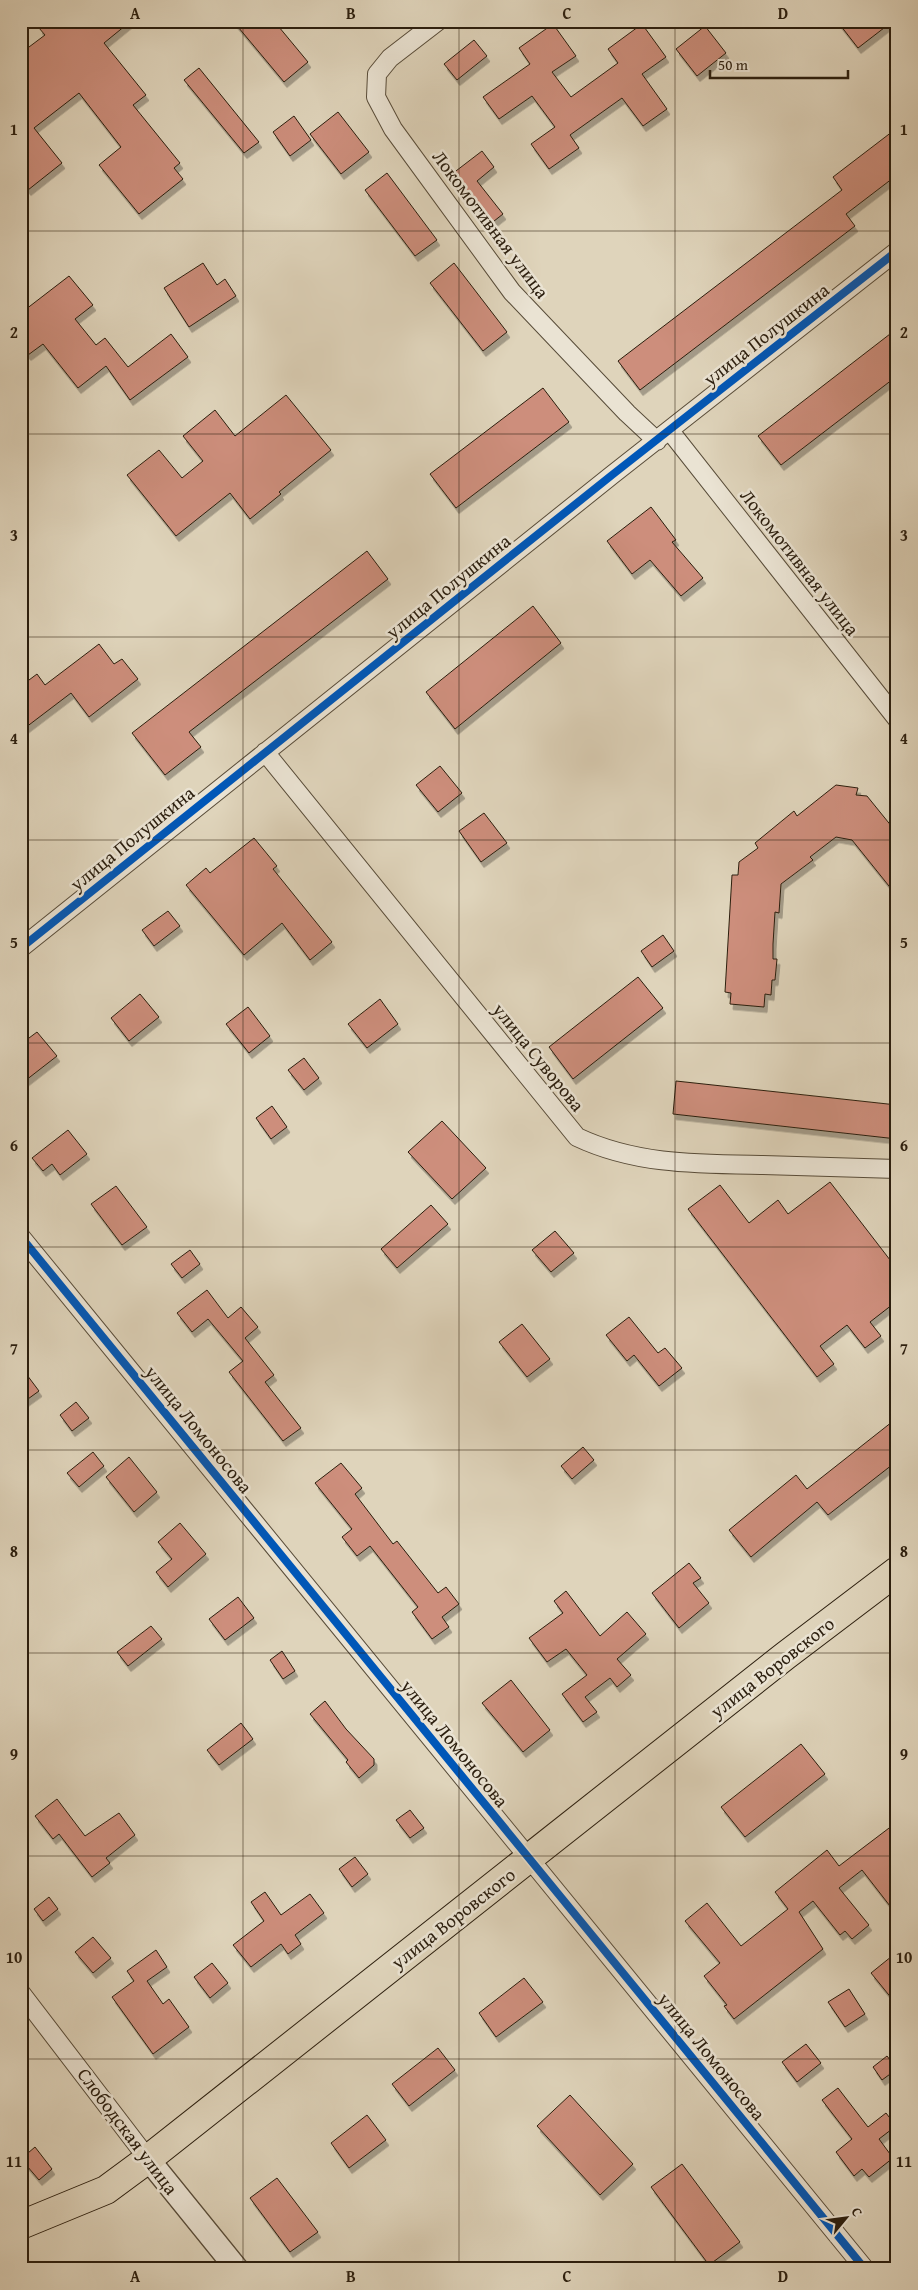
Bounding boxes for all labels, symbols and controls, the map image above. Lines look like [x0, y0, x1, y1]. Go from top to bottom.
text: A [130, 1, 141, 25]
text: B [346, 1, 356, 25]
text: C [562, 1, 572, 25]
text: D [778, 1, 788, 25]
scale bar [710, 48, 848, 80]
text: 50 m [718, 54, 749, 75]
text: 1 [10, 117, 18, 141]
text: 1 [900, 117, 908, 141]
street label: Локомотивная улица [426, 144, 556, 304]
street label: улица Полушкина [696, 276, 835, 393]
text: 2 [10, 320, 18, 344]
text: 2 [900, 320, 908, 344]
street label: Локомотивная улица [734, 483, 866, 641]
text: 3 [10, 523, 18, 547]
text: 3 [900, 523, 908, 547]
street label: улица Полушкина [379, 527, 516, 646]
text: 4 [10, 726, 18, 750]
text: 4 [900, 726, 908, 750]
street label: улица Полушкина [63, 779, 200, 898]
text: 5 [10, 930, 18, 954]
text: 5 [900, 930, 908, 954]
street label: улица Суворова [486, 996, 592, 1117]
text: 6 [10, 1133, 18, 1157]
text: 6 [900, 1133, 908, 1157]
text: 7 [10, 1336, 18, 1360]
text: 7 [900, 1336, 908, 1360]
street label: улица Ломоносова [138, 1358, 259, 1499]
text: 8 [10, 1539, 18, 1563]
text: 8 [900, 1539, 908, 1563]
street label: улица Воровского [703, 1609, 840, 1725]
street label: улица Ломоносова [394, 1672, 515, 1813]
text: 9 [10, 1742, 18, 1766]
text: 9 [900, 1742, 908, 1766]
street label: улица Воровского [384, 1860, 521, 1976]
text: 10 [6, 1945, 22, 1969]
text: 10 [896, 1945, 912, 1969]
street label: улица Ломоносова [651, 1985, 772, 2126]
street label: Слободская улица [71, 2062, 185, 2200]
text: 11 [6, 2149, 22, 2173]
text: 11 [896, 2149, 912, 2173]
north arrow [820, 2192, 870, 2242]
text: С [847, 2203, 868, 2220]
text: A [130, 2264, 141, 2288]
text: B [346, 2264, 356, 2288]
text: C [562, 2264, 572, 2288]
text: D [778, 2264, 788, 2288]

